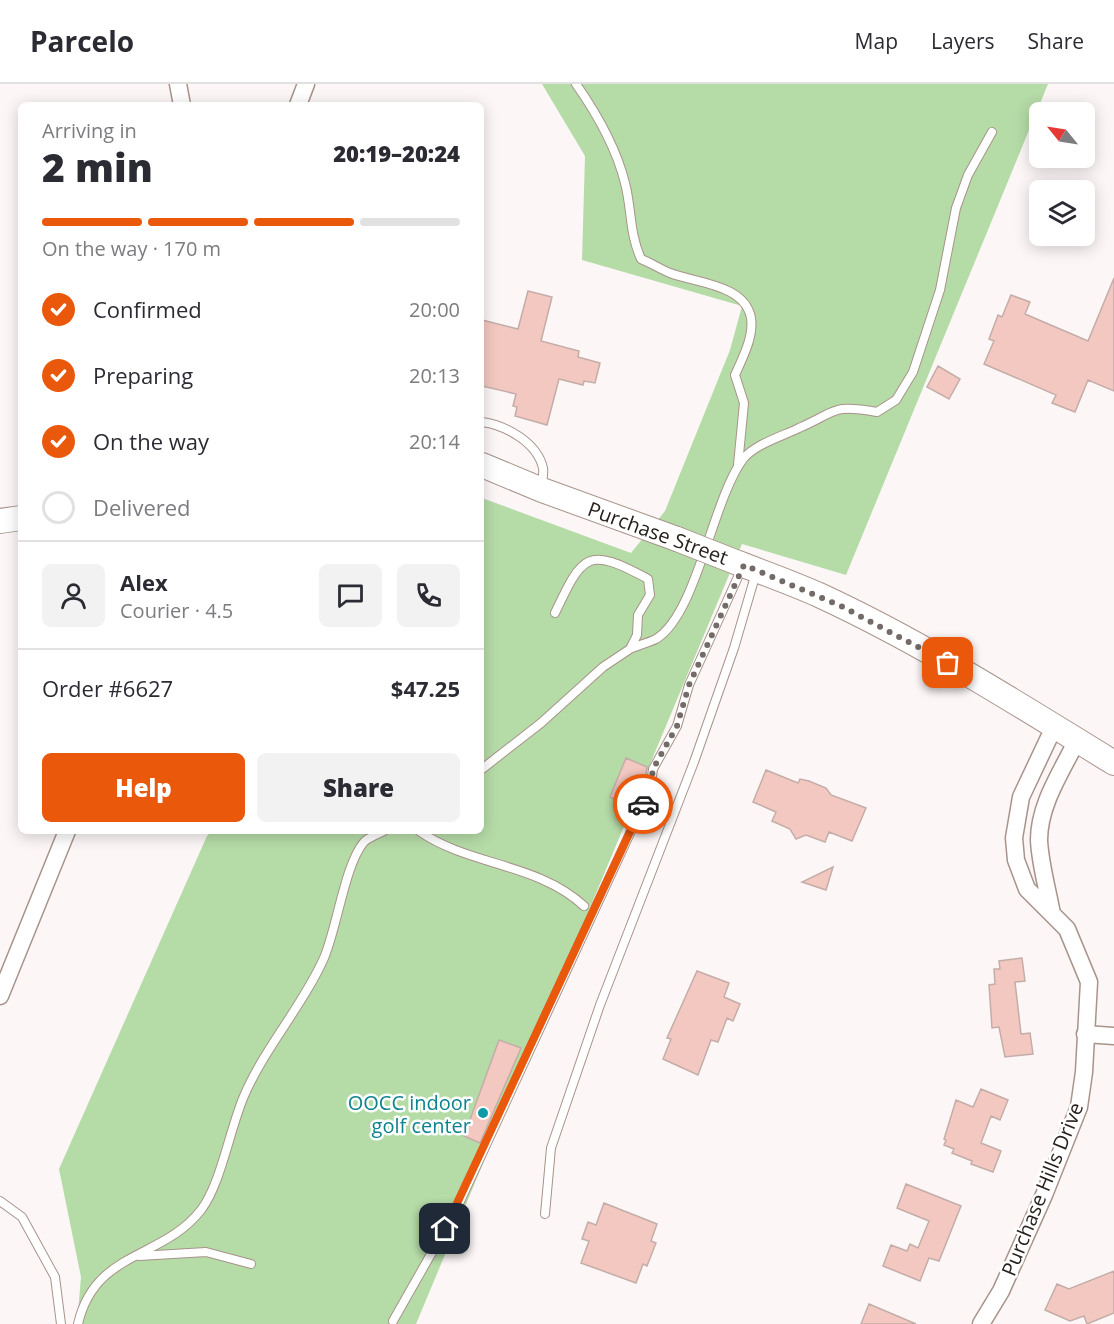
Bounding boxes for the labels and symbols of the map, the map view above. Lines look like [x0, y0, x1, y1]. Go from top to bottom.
north arrow [1029, 102, 1095, 168]
street label: Purchase Street [584, 495, 732, 571]
pin [922, 637, 973, 688]
courier [613, 774, 673, 834]
place label: OOCC indoor golf center [348, 1089, 471, 1139]
street label: Purchase Hills Drive [995, 1098, 1089, 1280]
marker: OOCC indoor golf center [476, 1106, 490, 1120]
pin [419, 1203, 470, 1254]

